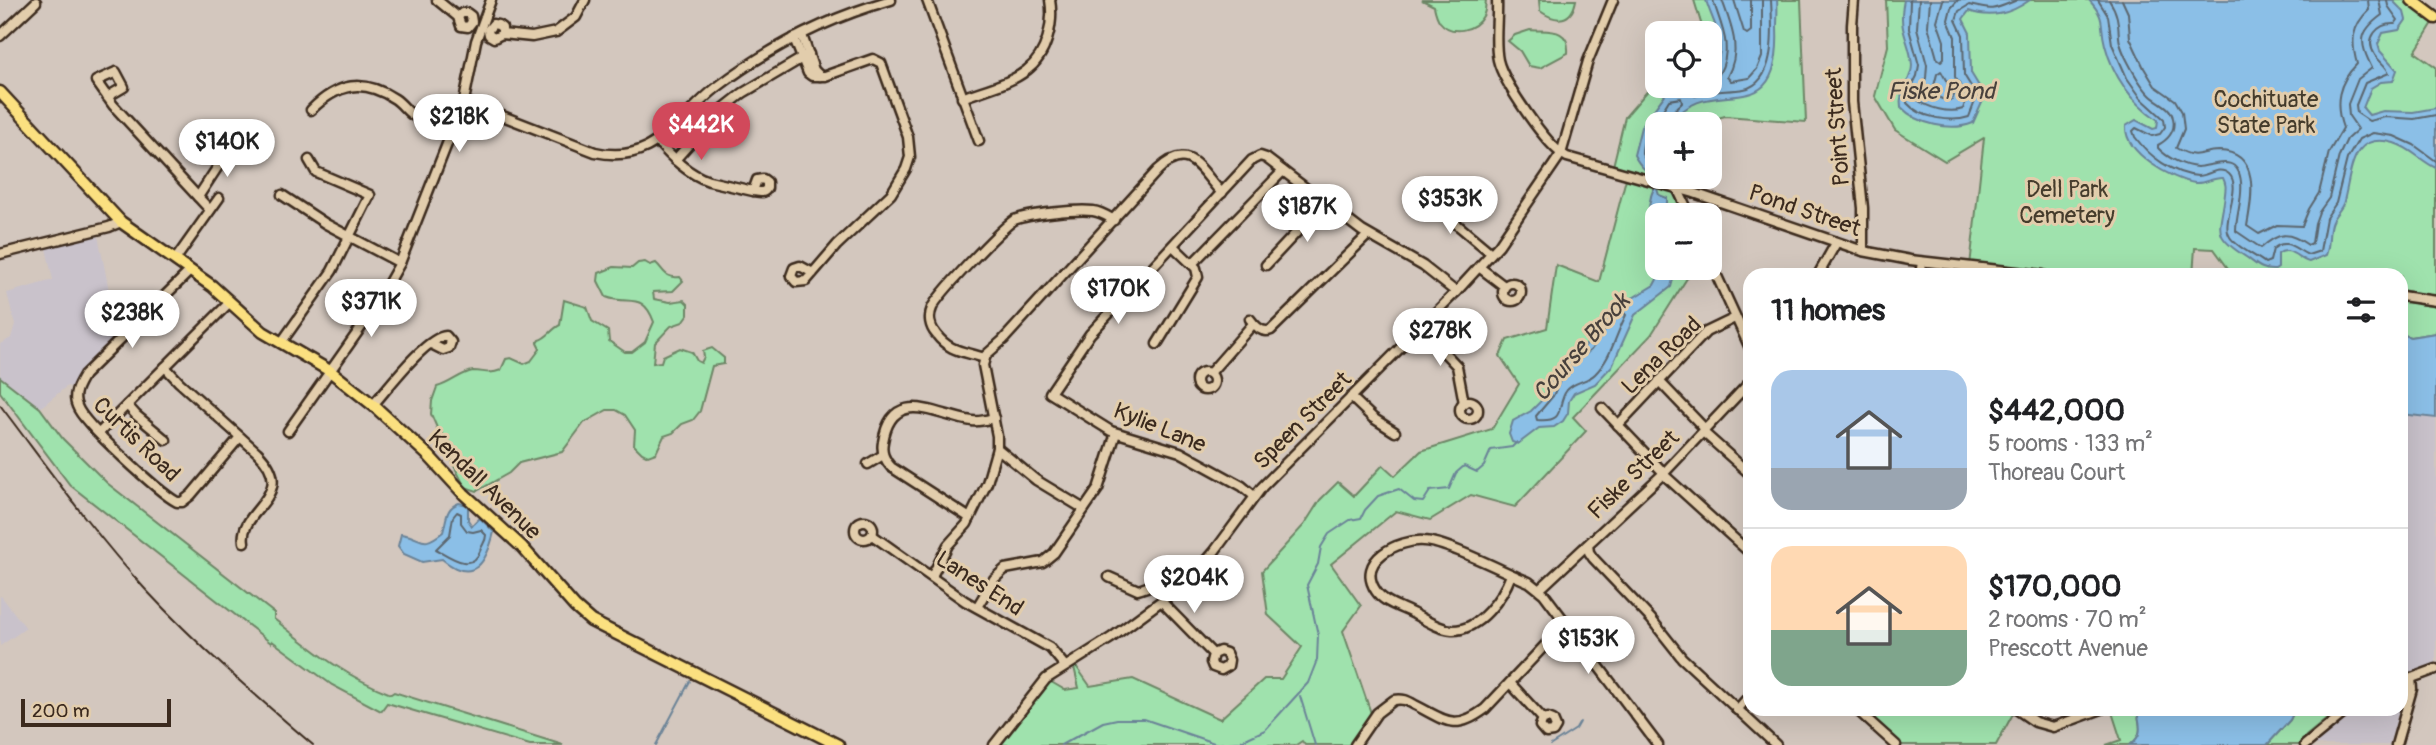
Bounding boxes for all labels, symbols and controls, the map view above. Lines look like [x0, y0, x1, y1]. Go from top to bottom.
map controls [1645, 21, 1722, 280]
button: locate [1645, 21, 1722, 98]
street label: Point Street [1819, 66, 1856, 187]
water label: Fiske Pond [1887, 77, 1998, 106]
park label: Cochituate State Park [2214, 85, 2319, 140]
pin: $218K [410, 94, 508, 154]
text: $218K [429, 102, 489, 131]
pin: $442K [652, 102, 750, 162]
text: $442K [668, 110, 734, 139]
button: + [1645, 112, 1722, 189]
pin: $140K [178, 120, 276, 179]
text: $140K [195, 127, 259, 156]
park label: Dell Park Cemetery [2019, 175, 2115, 230]
pin: $353K [1401, 176, 1499, 236]
street label: Pond Street [1745, 178, 1865, 243]
pin: $187K [1258, 184, 1356, 244]
text: $353K [1418, 184, 1482, 213]
text: $187K [1277, 192, 1337, 221]
button: − [1645, 203, 1722, 280]
pin: $170K [1069, 266, 1167, 326]
text: $170K [1086, 274, 1150, 303]
pin: $371K [322, 280, 420, 339]
water label: Course Brook [1527, 286, 1637, 407]
text: $371K [341, 287, 401, 316]
pin: $238K [83, 290, 181, 350]
icon: filters [2342, 291, 2380, 329]
text: 11 homes [1771, 292, 1885, 329]
text: $238K [101, 298, 163, 327]
pin: $278K [1391, 308, 1489, 368]
street label: Lena Road [1615, 310, 1707, 401]
text: $278K [1409, 316, 1471, 345]
street label: Speen Street [1247, 365, 1358, 475]
street label: Curtis Road [87, 391, 186, 488]
text: $442,000 [1988, 392, 2125, 429]
street label: Kylie Lane [1109, 396, 1211, 459]
icon: home [1827, 398, 1911, 482]
street label: Kendall Avenue [422, 423, 548, 546]
street label: Fiske Street [1581, 423, 1686, 525]
text: 5 rooms · 133 m² [1988, 429, 2153, 458]
text: Thoreau Court [1988, 458, 2125, 487]
street label: Lanes End [930, 544, 1029, 623]
pin: $204K [1145, 556, 1243, 615]
text: $204K [1160, 563, 1228, 592]
text: $170,000 [1988, 568, 2121, 605]
icon: home [1827, 574, 1911, 658]
text: 2 rooms · 70 m² [1988, 605, 2147, 634]
pin: $153K [1539, 616, 1637, 676]
text: $153K [1558, 624, 1618, 653]
text: Prescott Avenue [1988, 634, 2148, 663]
scale bar [21, 696, 172, 728]
text: 200 m [32, 699, 90, 723]

